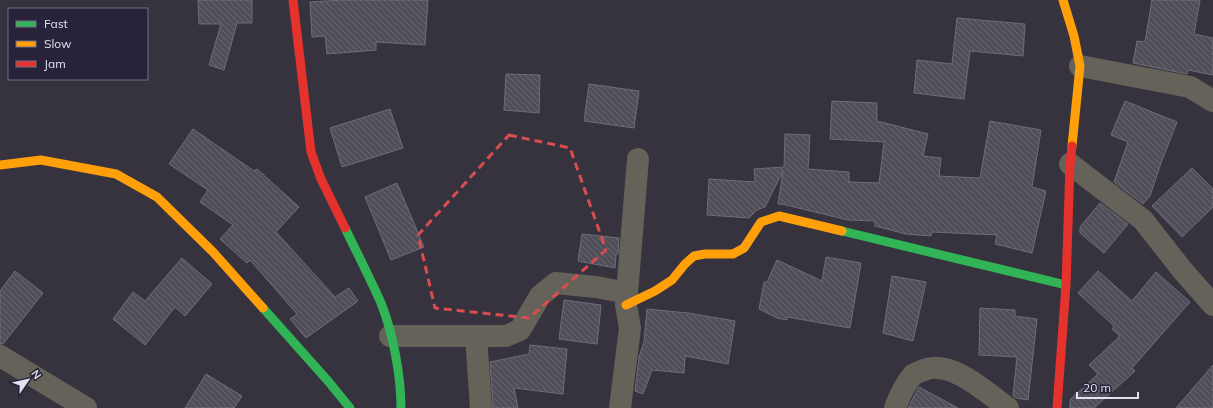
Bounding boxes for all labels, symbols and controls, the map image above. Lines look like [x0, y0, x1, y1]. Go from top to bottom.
legend [8, 8, 148, 80]
text: Fast [44, 16, 68, 31]
text: Slow [44, 36, 72, 51]
text: Jam [44, 56, 66, 71]
north arrow [8, 360, 48, 400]
text: N [28, 367, 44, 382]
scale bar [1077, 374, 1138, 400]
text: 20 m [1083, 380, 1111, 395]

